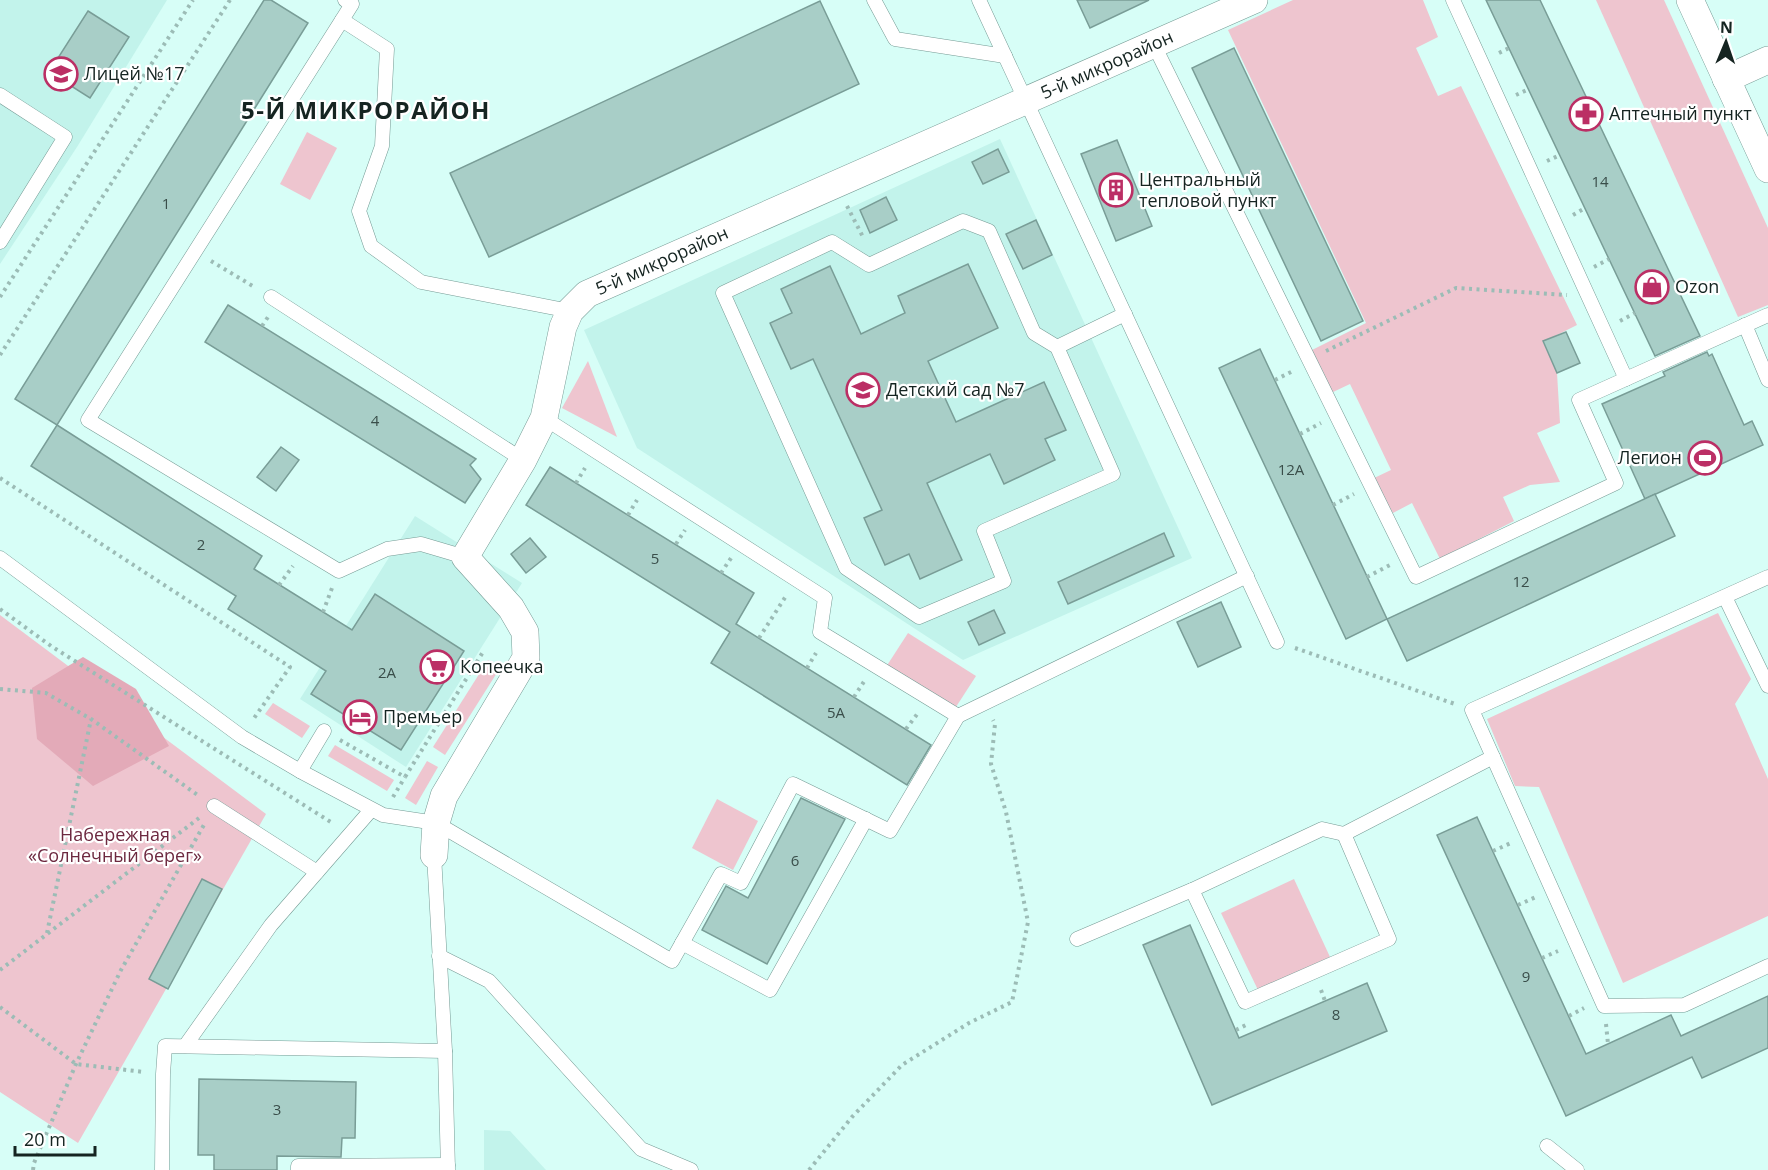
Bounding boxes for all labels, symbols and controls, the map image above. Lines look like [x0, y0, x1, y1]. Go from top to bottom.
north arrow [1696, 12, 1756, 72]
text: N [1720, 16, 1733, 38]
street label: 5-й микрорайон [1037, 24, 1177, 104]
school or university icon: Лицей №17 [43, 56, 79, 92]
place label: Лицей №17 [84, 61, 185, 85]
district label: 5-Й МИКРОРАЙОН [241, 93, 491, 126]
pharmacy icon: Аптечный пункт [1568, 96, 1604, 132]
place label: Аптечный пункт [1609, 101, 1752, 125]
place label: Центральный тепловой пункт [1139, 167, 1277, 212]
house number: 14 [1591, 171, 1609, 191]
building icon: Центральный тепловой пункт [1098, 172, 1134, 208]
house number: 1 [162, 193, 170, 213]
street label: 5-й микрорайон [592, 220, 732, 300]
shop icon: Ozon [1634, 269, 1670, 305]
place label: Ozon [1675, 274, 1719, 298]
school or university icon: Детский сад №7 [845, 372, 881, 408]
place label: Детский сад №7 [886, 377, 1025, 401]
house number: 4 [371, 410, 380, 430]
sports icon: Легион [1687, 440, 1723, 476]
place label: Легион [1618, 445, 1682, 469]
house number: 12А [1278, 459, 1305, 479]
house number: 2 [197, 534, 205, 554]
house number: 5 [651, 548, 659, 568]
house number: 12 [1512, 571, 1530, 591]
supermarket icon: Копеечка [419, 649, 455, 685]
place label: Копеечка [460, 654, 543, 678]
house number: 2А [378, 662, 397, 682]
hotel icon: Премьер [342, 699, 378, 735]
house number: 5А [827, 702, 846, 722]
place label: Премьер [383, 704, 462, 728]
park label: Набережная «Солнечный берег» [28, 822, 202, 867]
house number: 6 [791, 850, 799, 870]
house number: 9 [1522, 966, 1530, 986]
house number: 8 [1332, 1004, 1340, 1024]
house number: 3 [273, 1099, 281, 1119]
scale bar [15, 1119, 94, 1157]
text: 20 m [24, 1127, 66, 1151]

